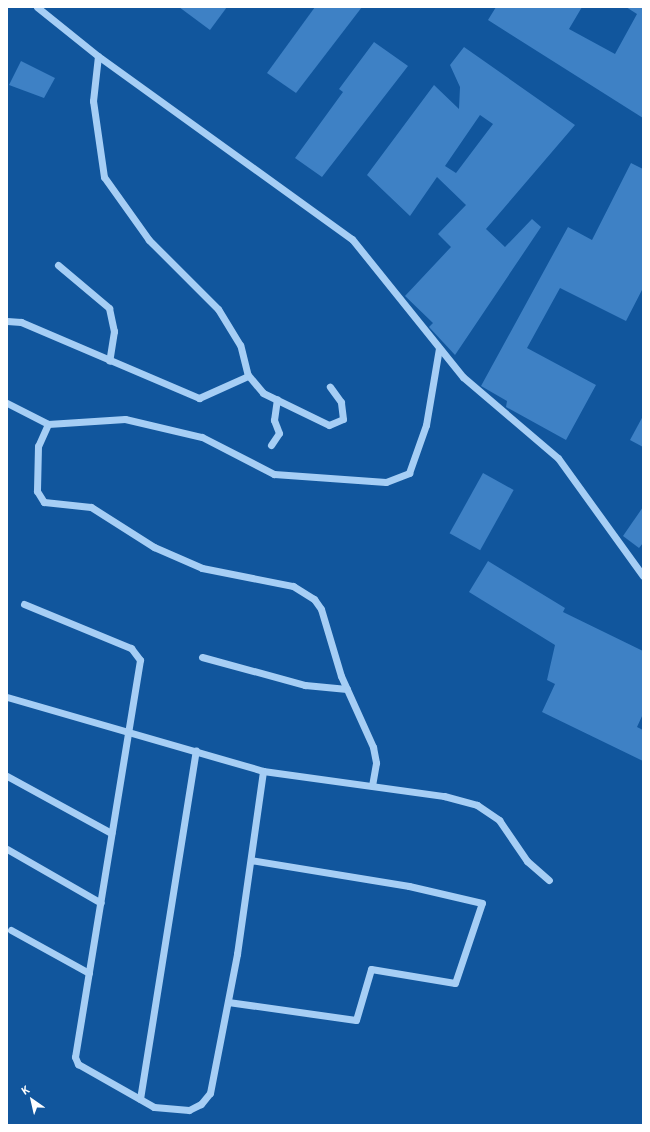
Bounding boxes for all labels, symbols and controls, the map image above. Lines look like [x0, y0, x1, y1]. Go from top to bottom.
north arrow [12, 1080, 52, 1120]
text: K [19, 1082, 31, 1097]

